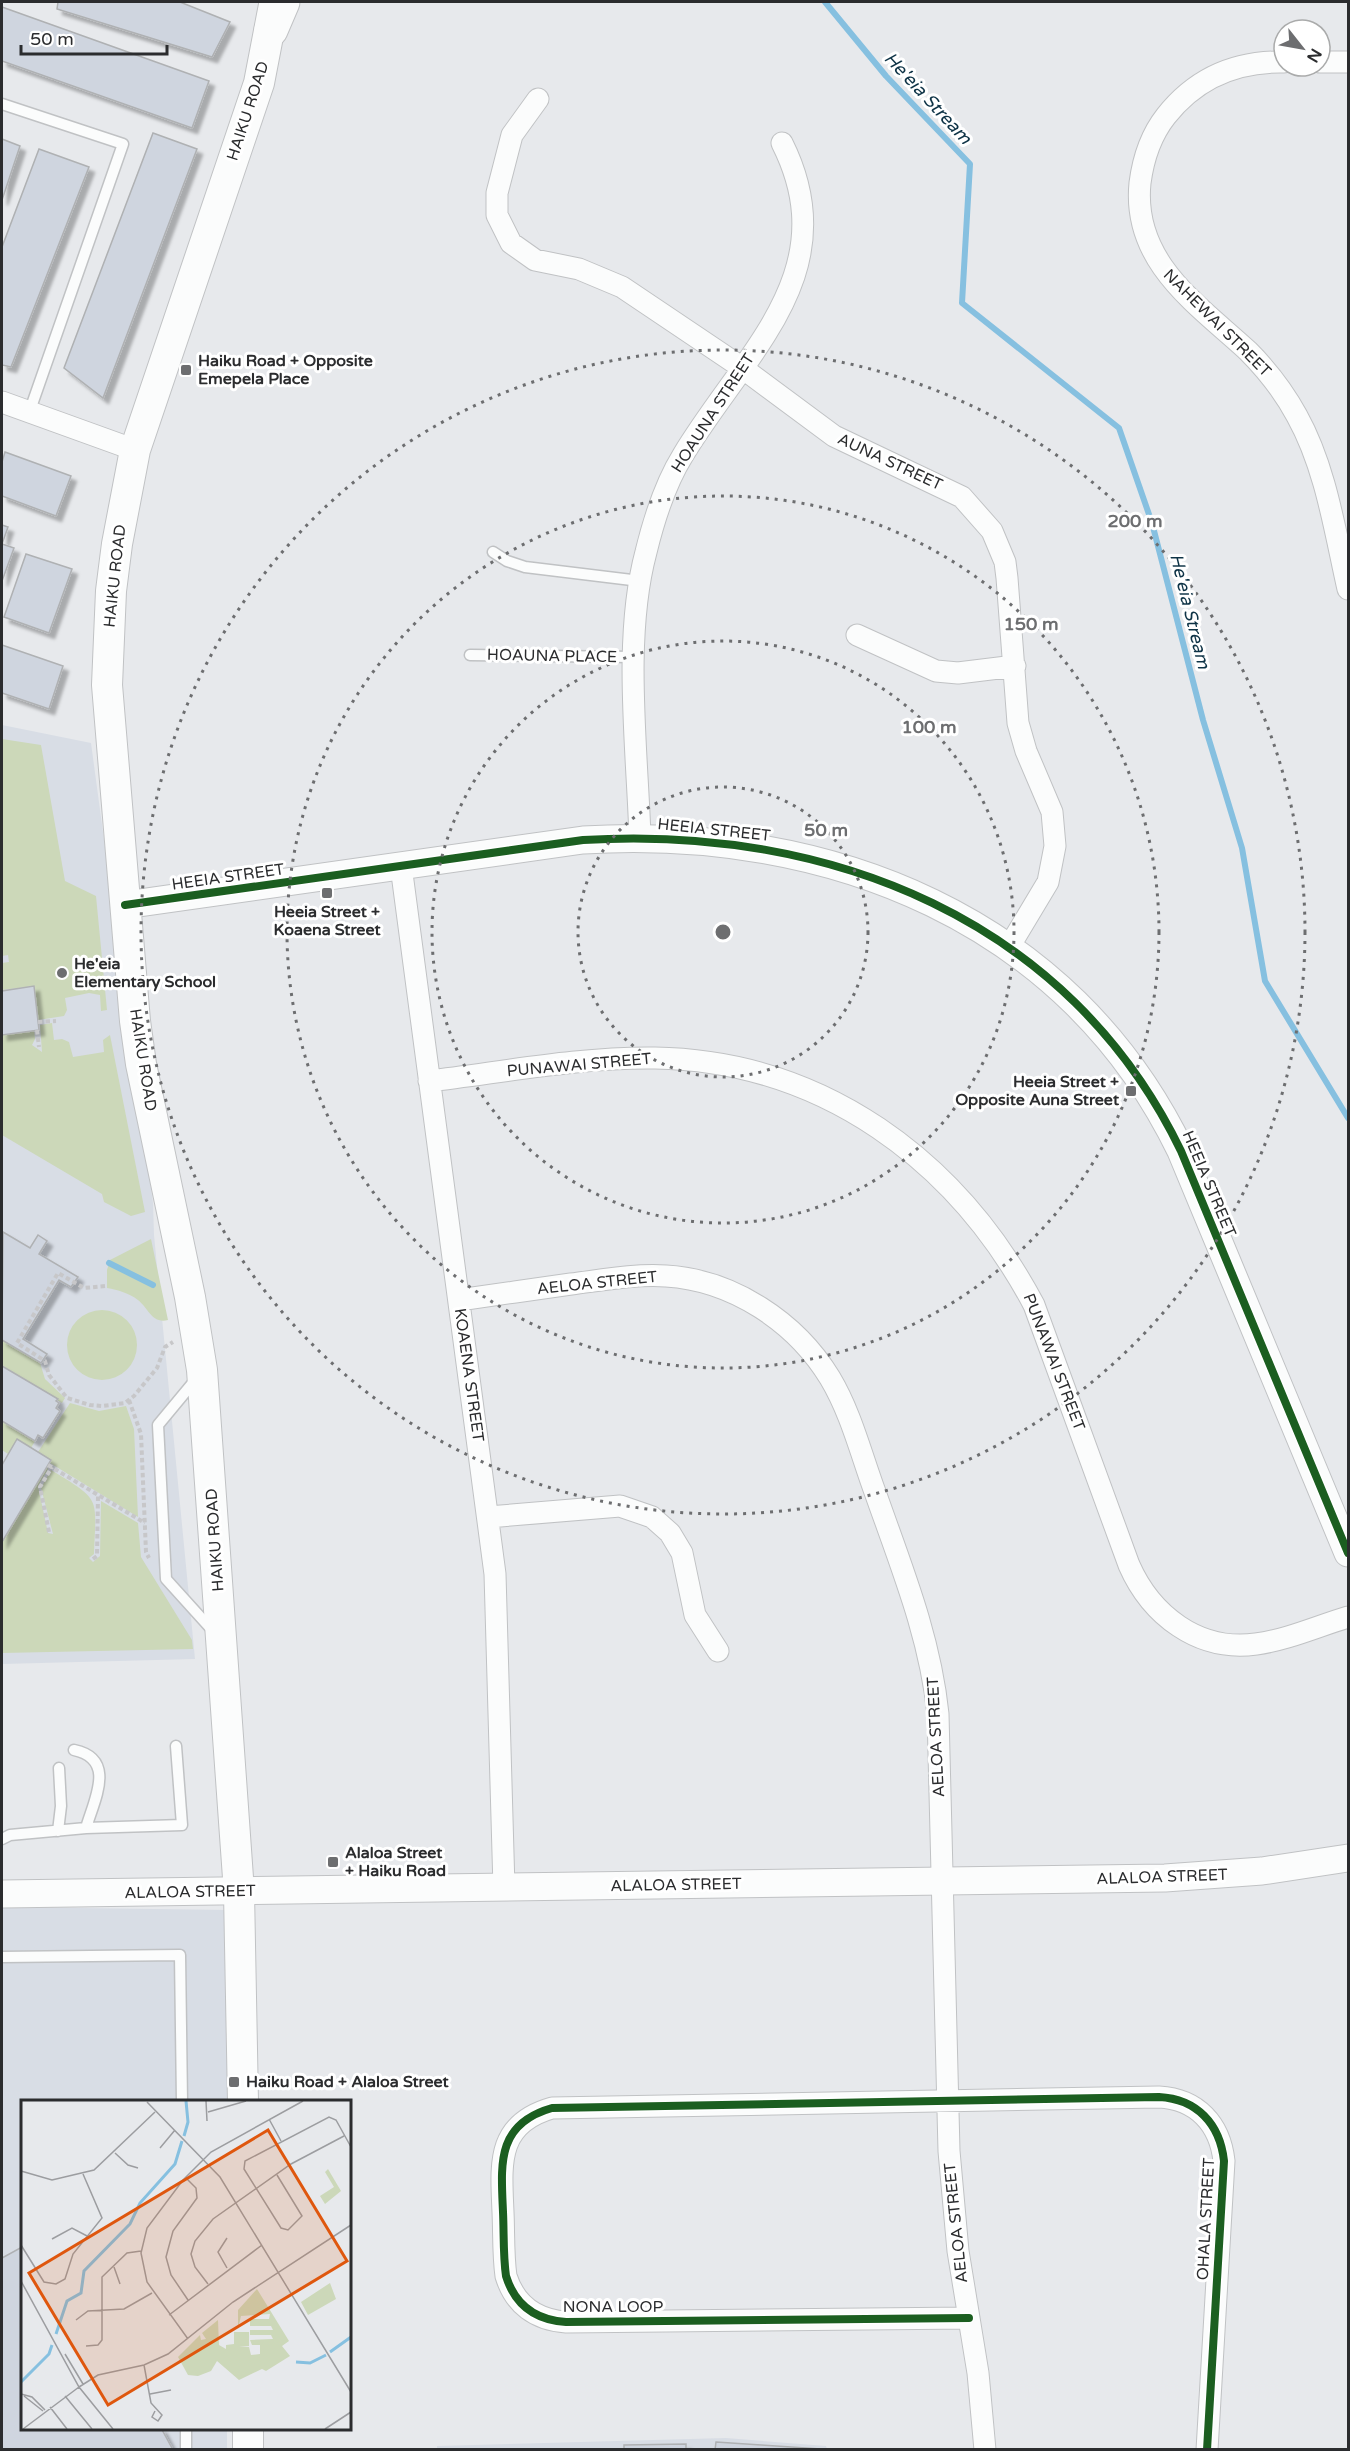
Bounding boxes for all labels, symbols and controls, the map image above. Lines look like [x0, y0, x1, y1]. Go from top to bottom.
scale bar [21, 18, 166, 56]
north arrow [1272, 18, 1332, 78]
text: 50 m [30, 28, 74, 50]
text: N [1302, 45, 1326, 66]
water label: He'eia Stream [880, 47, 977, 149]
street label: HAIKU ROAD [222, 59, 274, 163]
street label: NAHEWAI STREET [1159, 265, 1275, 381]
street label: HOAUNA STREET [667, 349, 759, 476]
place label: Haiku Road + Opposite Emepela Place [198, 351, 373, 389]
marker: Haiku Road + Opposite Emepela Place [179, 363, 193, 377]
street label: AUNA STREET [834, 429, 946, 495]
text: 200 m [1107, 510, 1163, 532]
street label: HAIKU ROAD [100, 523, 130, 629]
water label: He'eia Stream [1165, 551, 1215, 671]
text: 150 m [1003, 613, 1059, 635]
street label: HOAUNA PLACE [487, 645, 617, 667]
text: 100 m [901, 716, 957, 738]
street label: HEEIA STREET [656, 814, 772, 846]
text: 50 m [804, 819, 848, 841]
street label: HEEIA STREET [170, 859, 286, 895]
marker: Heeia Street + Koaena Street [320, 886, 334, 900]
place label: Heeia Street + Koaena Street [273, 902, 381, 940]
centre of rings [713, 922, 733, 942]
place label: He'eia Elementary School [74, 954, 216, 992]
marker: He'eia Elementary School [55, 966, 69, 980]
street label: HAIKU ROAD [125, 1007, 161, 1113]
street label: PUNAWAI STREET [506, 1049, 652, 1081]
place label: Heeia Street + Opposite Auna Street [955, 1072, 1120, 1110]
marker: Heeia Street + Opposite Auna Street [1124, 1084, 1138, 1098]
street label: HEEIA STREET [1178, 1128, 1241, 1240]
street label: AELOA STREET [536, 1267, 658, 1299]
street label: PUNAWAI STREET [1019, 1291, 1089, 1434]
street label: KOAENA STREET [450, 1307, 488, 1443]
street label: HAIKU ROAD [201, 1488, 229, 1592]
street label: AELOA STREET [923, 1676, 949, 1798]
place label: Alaloa Street + Haiku Road [345, 1843, 446, 1881]
marker: Alaloa Street + Haiku Road [326, 1855, 340, 1869]
street label: ALALOA STREET [1096, 1865, 1228, 1889]
street label: ALALOA STREET [610, 1874, 742, 1896]
street label: ALALOA STREET [124, 1881, 256, 1903]
place label: Haiku Road + Alaloa Street [246, 2072, 449, 2092]
marker: Haiku Road + Alaloa Street [227, 2075, 241, 2089]
inset map [21, 2100, 351, 2430]
street label: OHALA STREET [1193, 2157, 1219, 2281]
street label: AELOA STREET [940, 2162, 972, 2284]
street label: NONA LOOP [563, 2297, 664, 2317]

